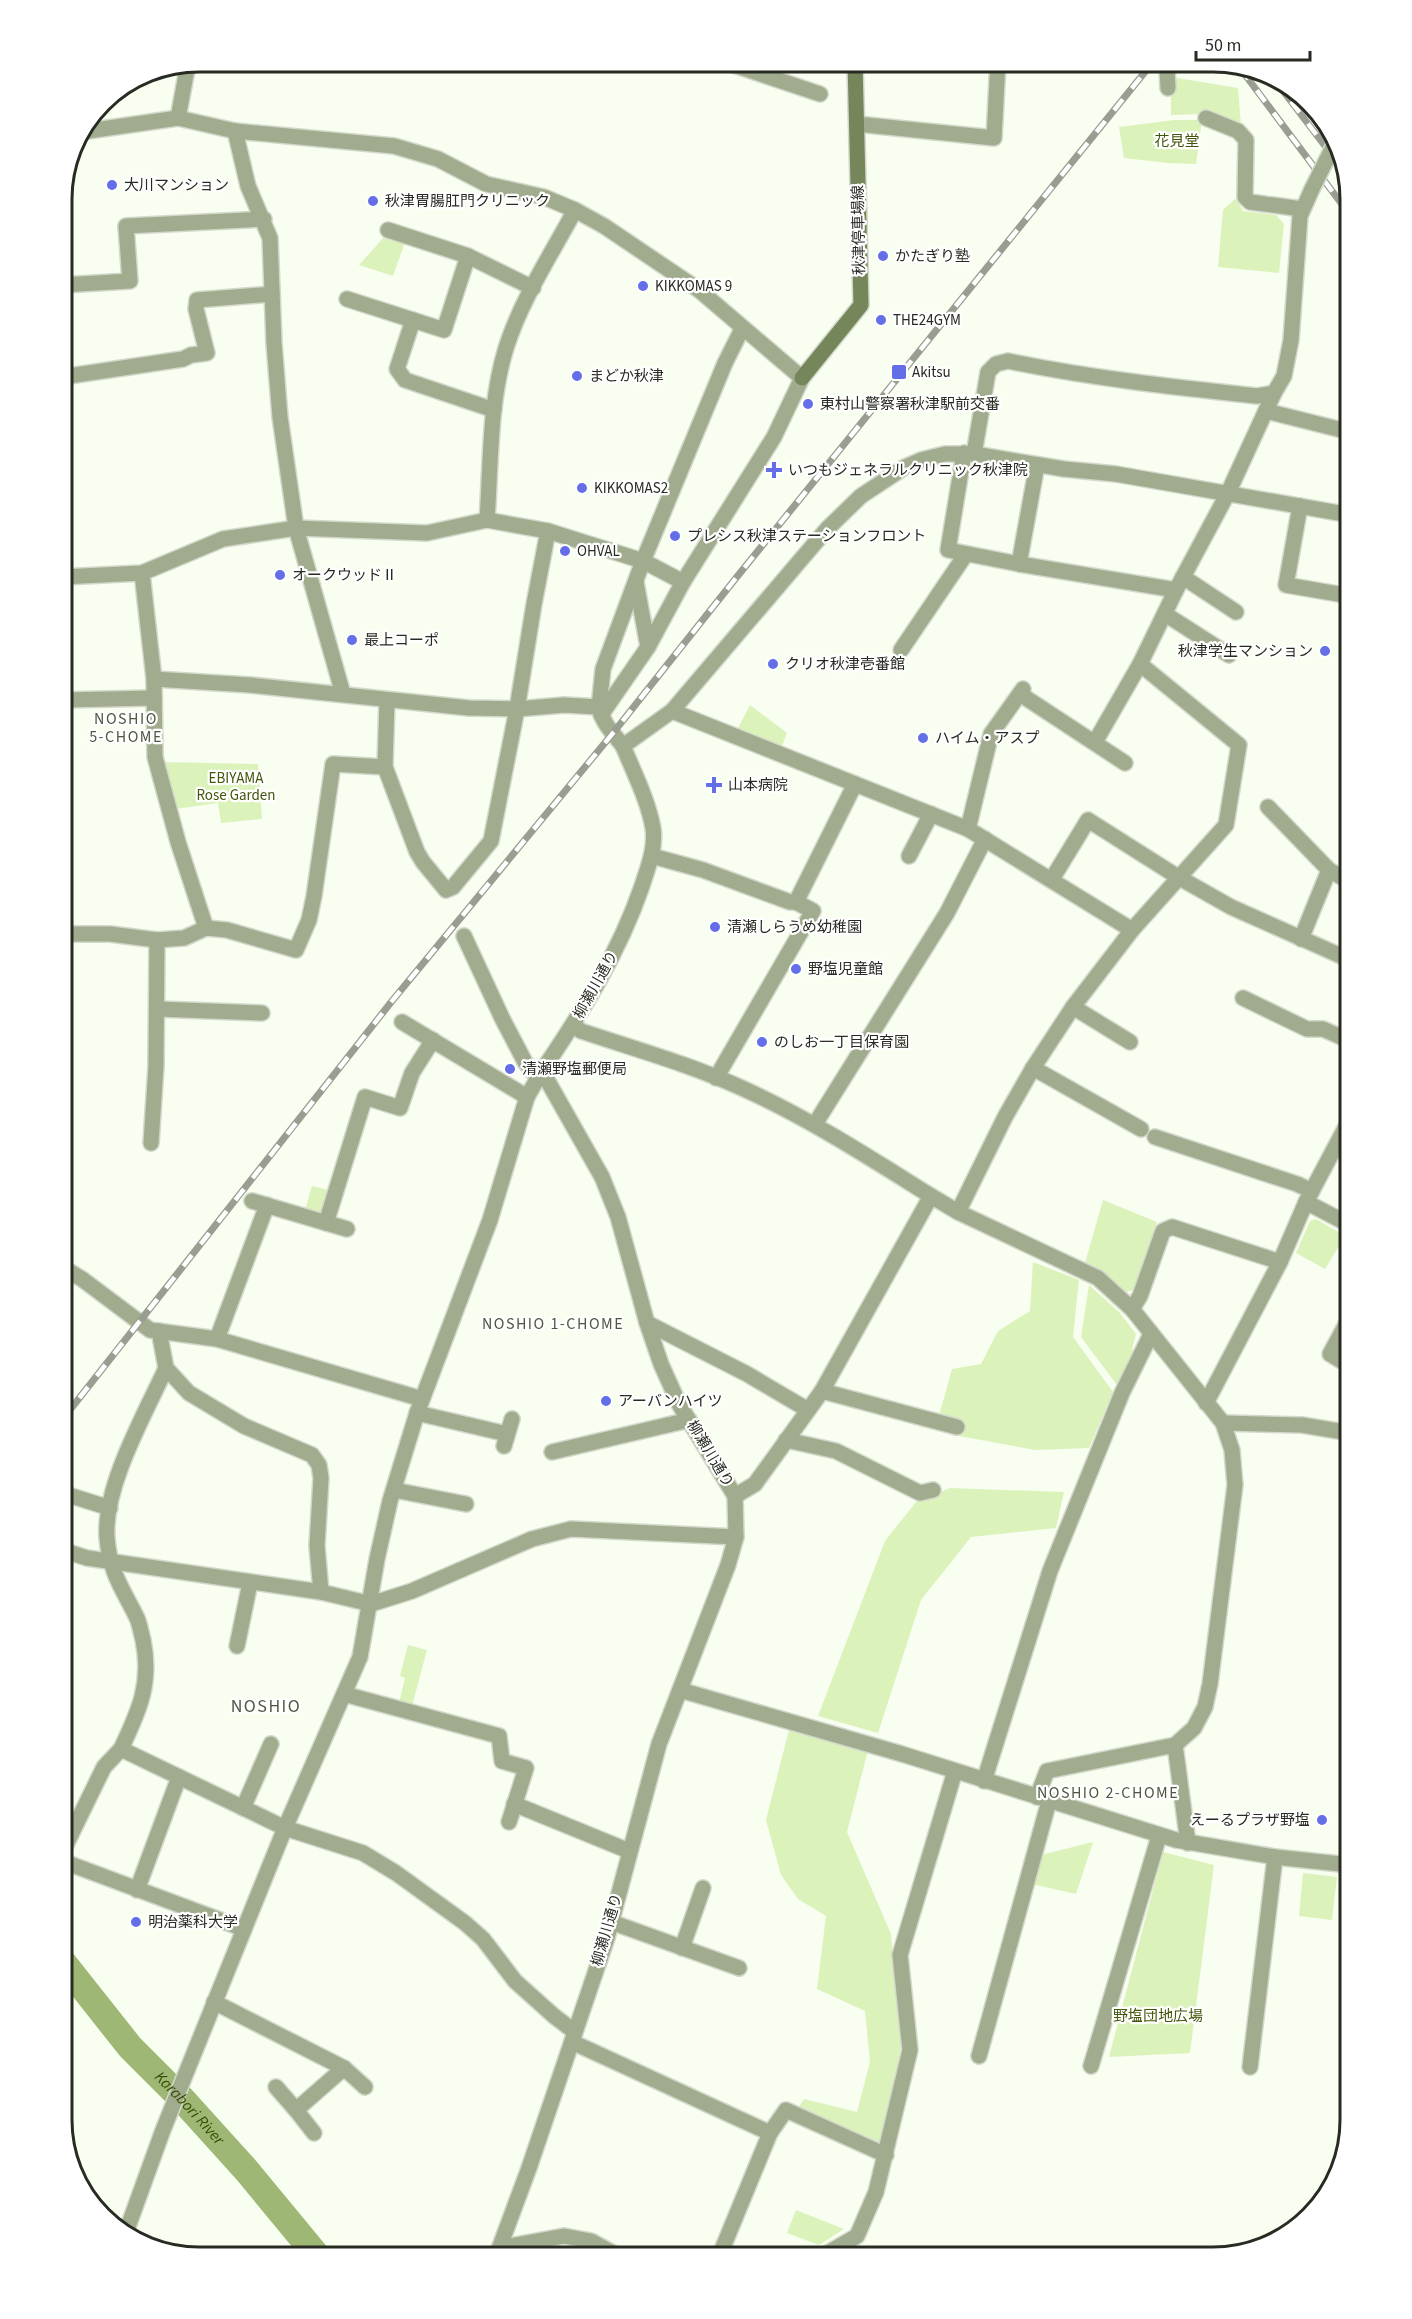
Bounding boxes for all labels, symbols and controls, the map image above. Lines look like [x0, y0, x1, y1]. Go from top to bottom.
scale bar [1196, 24, 1310, 62]
text: 50 m [1205, 33, 1241, 58]
park label: 花見堂 [1154, 131, 1200, 152]
place label: 大川マンション [124, 175, 229, 196]
marker: 大川マンション [105, 178, 119, 192]
street label: 秋津停車場線 [848, 185, 870, 275]
place label: 秋津胃腸肛門クリニック [385, 191, 550, 212]
marker: 秋津胃腸肛門クリニック [366, 194, 380, 208]
place label: かたぎり塾 [895, 246, 970, 267]
marker: かたぎり塾 [876, 249, 890, 263]
place label: KIKKOMAS 9 [655, 276, 732, 297]
marker: KIKKOMAS 9 [636, 279, 650, 293]
place label: THE24GYM [893, 310, 961, 331]
marker: THE24GYM [874, 313, 888, 327]
place label: Akitsu [912, 362, 951, 383]
marker: Akitsu [890, 363, 908, 381]
place label: まどか秋津 [589, 366, 664, 387]
marker: まどか秋津 [570, 369, 584, 383]
place label: 東村山警察署秋津駅前交番 [820, 394, 1000, 415]
marker: 東村山警察署秋津駅前交番 [801, 397, 815, 411]
place label: いつもジェネラルクリニック秋津院 [788, 460, 1028, 481]
marker: いつもジェネラルクリニック秋津院 [765, 461, 783, 479]
place label: KIKKOMAS2 [594, 478, 668, 499]
marker: KIKKOMAS2 [575, 481, 589, 495]
place label: プレシス秋津ステーションフロント [687, 526, 926, 547]
marker: プレシス秋津ステーションフロント [668, 529, 682, 543]
place label: OHVAL [577, 541, 620, 562]
marker: OHVAL [558, 544, 572, 558]
place label: オークウッドⅡ [292, 565, 397, 586]
marker: オークウッドⅡ [273, 568, 287, 582]
place label: 最上コーポ [364, 630, 439, 651]
marker: 最上コーポ [345, 633, 359, 647]
place label: 秋津学生マンション [1178, 641, 1313, 662]
marker: 秋津学生マンション [1318, 644, 1332, 658]
place label: クリオ秋津壱番館 [785, 654, 905, 675]
marker: クリオ秋津壱番館 [766, 657, 780, 671]
district label: NOSHIO 5-CHOME [89, 708, 163, 748]
place label: ハイム・アスプ [935, 728, 1039, 749]
marker: ハイム・アスプ [916, 731, 930, 745]
park label: EBIYAMA Rose Garden [196, 768, 276, 806]
place label: 山本病院 [728, 775, 788, 796]
marker: 山本病院 [705, 776, 723, 794]
place label: 清瀬しらうめ幼稚園 [727, 917, 862, 938]
marker: 清瀬しらうめ幼稚園 [708, 920, 722, 934]
street label: 柳瀬川通り [569, 947, 623, 1023]
place label: 野塩児童館 [808, 959, 883, 980]
marker: 野塩児童館 [789, 962, 803, 976]
place label: のしお一丁目保育園 [774, 1032, 909, 1053]
marker: のしお一丁目保育園 [755, 1035, 769, 1049]
place label: 清瀬野塩郵便局 [522, 1059, 627, 1080]
marker: 清瀬野塩郵便局 [503, 1062, 517, 1076]
district label: NOSHIO 1-CHOME [482, 1313, 624, 1335]
place label: アーバンハイツ [618, 1391, 722, 1412]
marker: アーバンハイツ [599, 1394, 613, 1408]
street label: 柳瀬川通り [682, 1416, 738, 1492]
district label: NOSHIO [231, 1694, 301, 1719]
district label: NOSHIO 2-CHOME [1037, 1782, 1179, 1804]
place label: えーるプラザ野塩 [1190, 1810, 1310, 1831]
marker: えーるプラザ野塩 [1315, 1813, 1329, 1827]
street label: 柳瀬川通り [587, 1891, 627, 1969]
place label: 明治薬科大学 [148, 1912, 238, 1933]
marker: 明治薬科大学 [129, 1915, 143, 1929]
park label: 野塩団地広場 [1113, 2006, 1203, 2027]
water label: Karabori River [150, 2067, 230, 2151]

